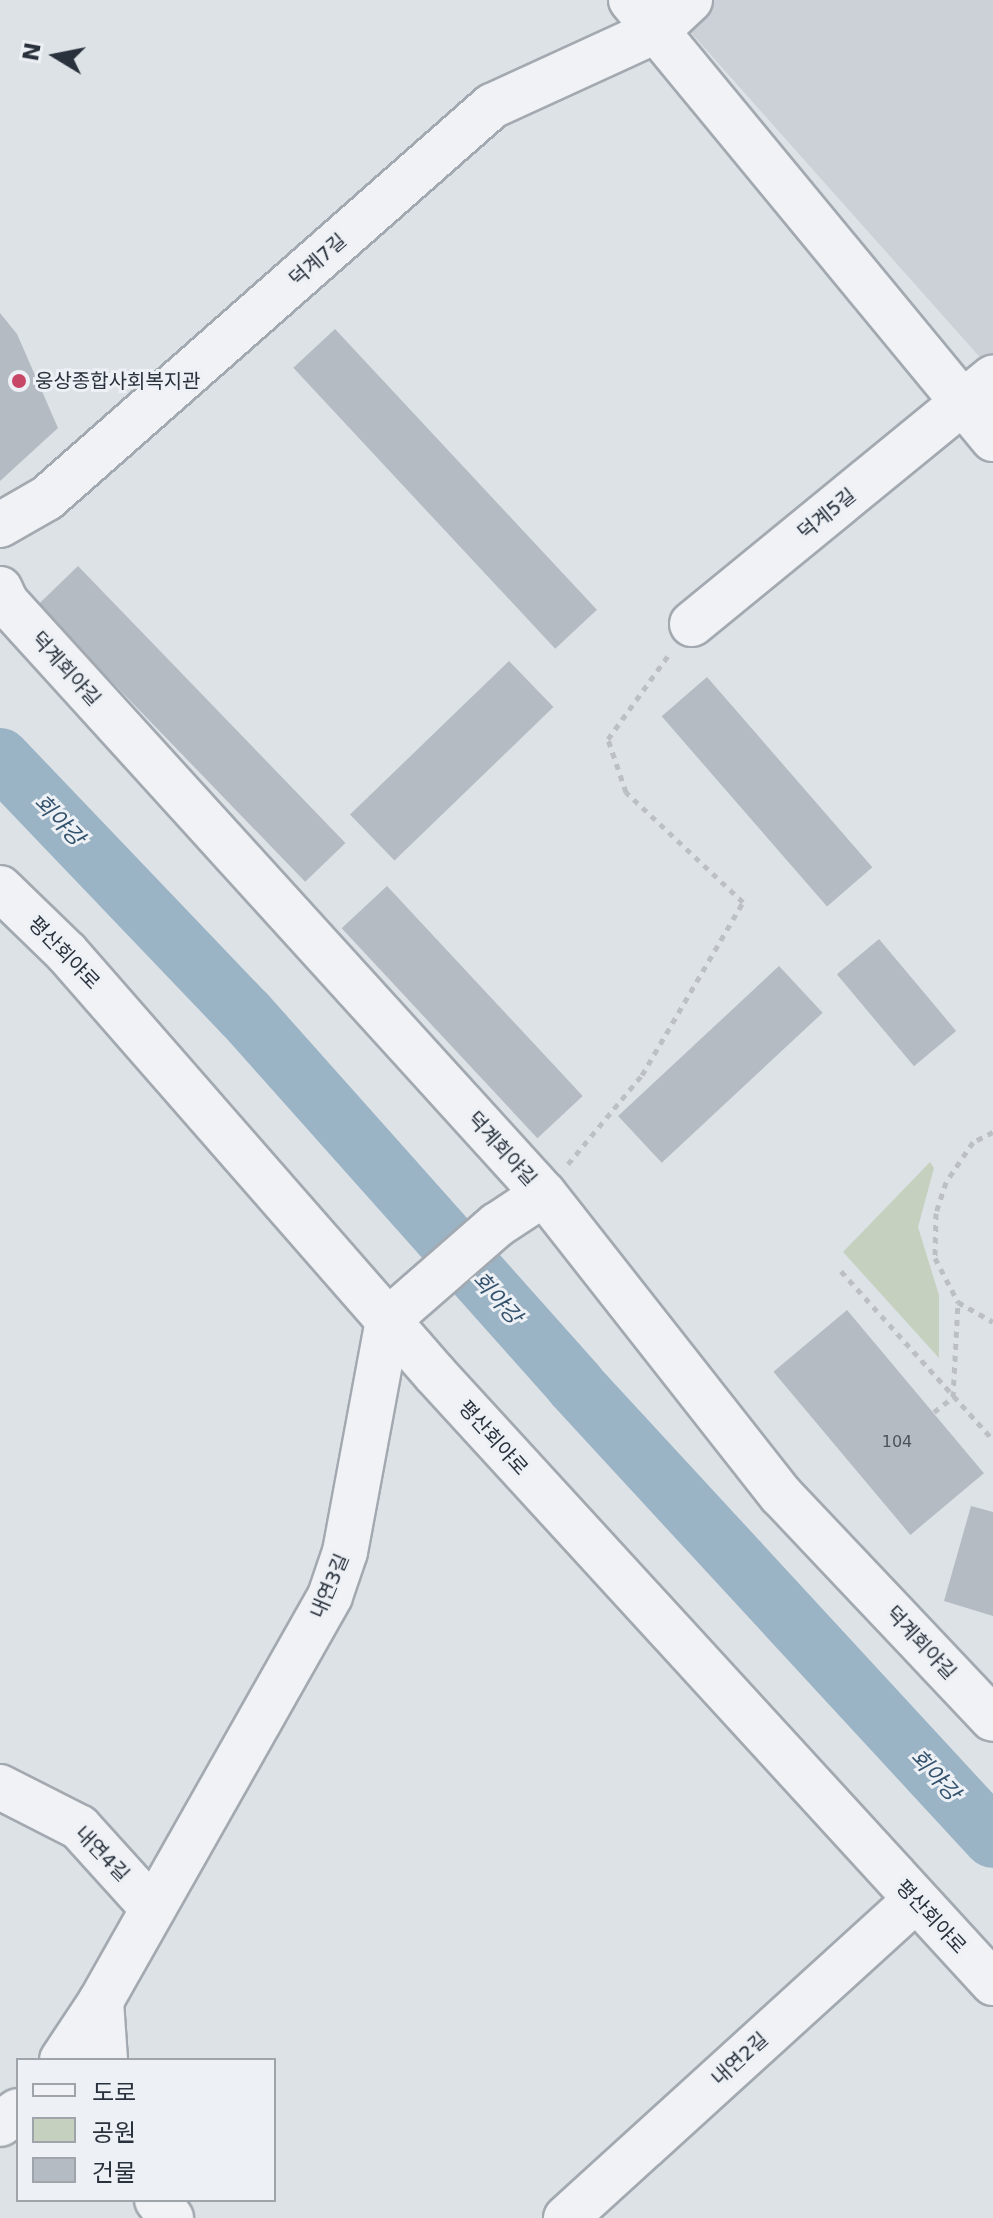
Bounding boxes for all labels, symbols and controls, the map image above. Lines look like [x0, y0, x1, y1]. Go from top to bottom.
north arrow [16, 16, 96, 96]
text: N [18, 41, 46, 63]
street label: 덕계7길 [284, 229, 352, 291]
place label: 웅상종합사회복지관 [35, 369, 201, 393]
marker: 웅상종합사회복지관 [10, 372, 28, 390]
street label: 덕계5길 [793, 483, 861, 545]
street label: 덕계회야길 [26, 627, 106, 711]
water label: 회야강 [28, 789, 90, 851]
street label: 평산회야로 [23, 912, 105, 994]
street label: 덕계회야길 [462, 1107, 542, 1191]
water label: 회야강 [467, 1267, 527, 1329]
street label: 평산회야로 [453, 1396, 533, 1480]
house number: 104 [882, 1432, 912, 1452]
street label: 내연3길 [306, 1550, 354, 1622]
street label: 덕계회야길 [881, 1601, 961, 1685]
water label: 회야강 [905, 1744, 965, 1806]
street label: 내연4길 [70, 1821, 134, 1887]
street label: 평산회야로 [891, 1875, 971, 1959]
street label: 내연2길 [707, 2027, 773, 2091]
legend [16, 2058, 276, 2202]
text: 도로 [92, 2079, 136, 2107]
text: 공원 [92, 2119, 136, 2147]
text: 건물 [92, 2159, 136, 2187]

